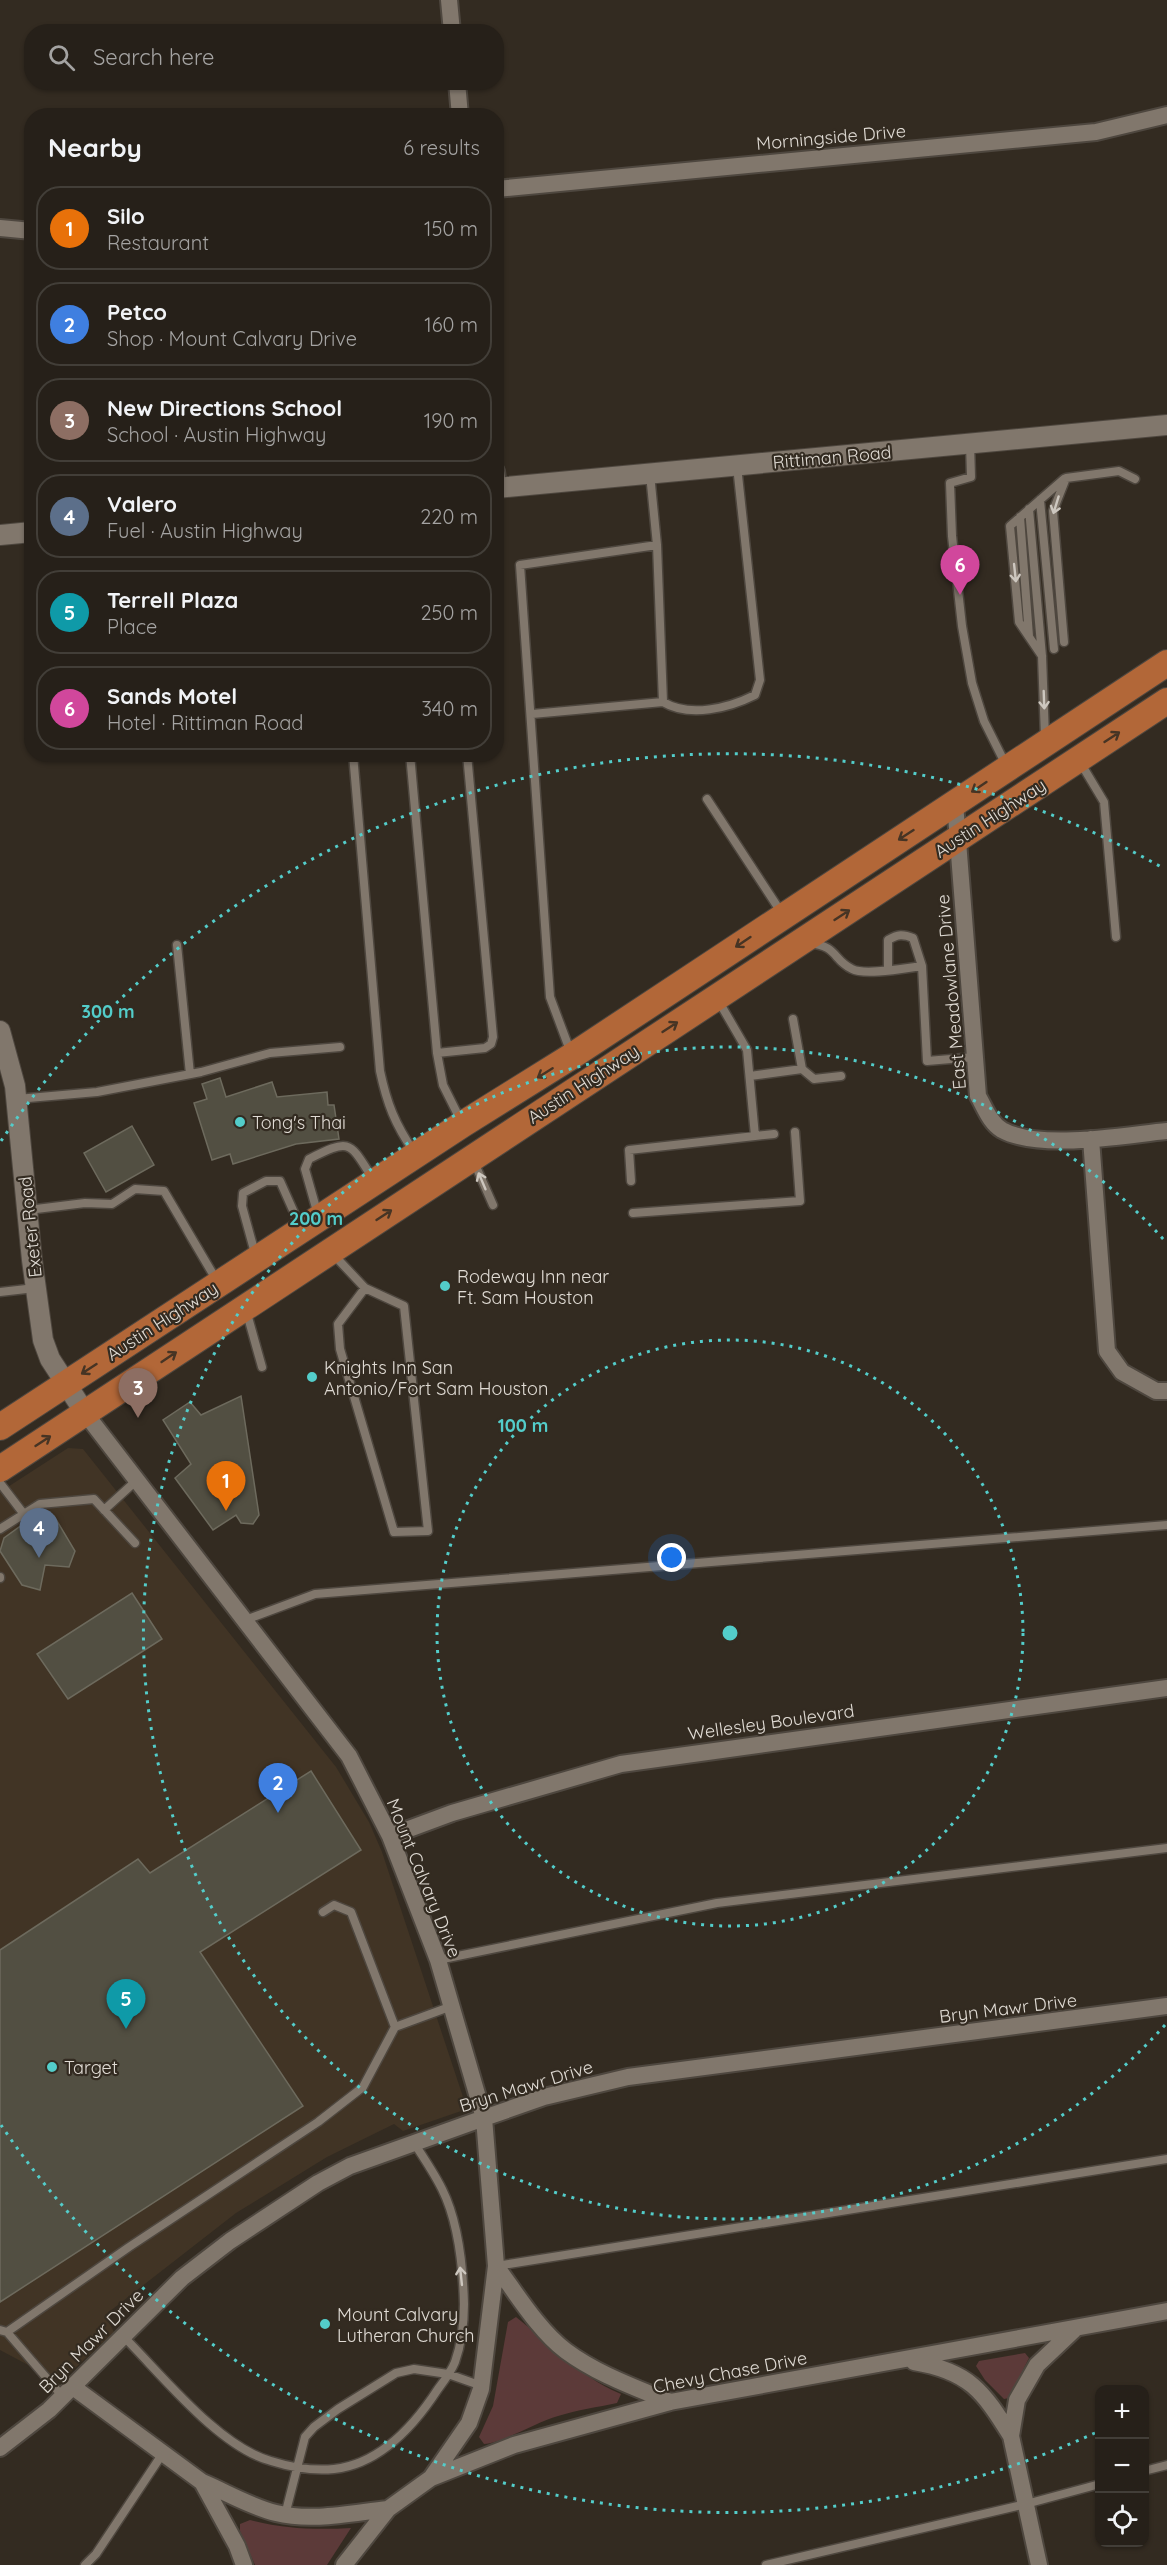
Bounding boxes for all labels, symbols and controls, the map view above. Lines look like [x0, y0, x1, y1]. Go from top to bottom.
search box [24, 24, 504, 90]
icon: search [45, 41, 78, 74]
text: Search here [93, 43, 214, 71]
street label: Morningside Drive [755, 119, 907, 155]
text: Nearby [48, 131, 142, 164]
text: 6 results [403, 135, 480, 160]
text: Silo [107, 202, 145, 230]
text: 1 [66, 216, 73, 241]
text: 150 m [424, 216, 478, 241]
text: Restaurant [107, 230, 209, 255]
text: Petco [107, 298, 167, 326]
text: 2 [64, 312, 75, 337]
text: 160 m [424, 312, 478, 337]
text: Shop · Mount Calvary Drive [107, 326, 357, 351]
text: New Directions School [107, 394, 342, 422]
text: 3 [64, 408, 75, 433]
text: 190 m [424, 408, 478, 433]
text: School · Austin Highway [107, 422, 326, 447]
street label: Rittiman Road [772, 440, 892, 474]
text: Valero [107, 490, 177, 518]
one-way arrow [1050, 495, 1061, 514]
text: 4 [64, 504, 75, 529]
text: 220 m [420, 504, 478, 529]
text: Fuel · Austin Highway [107, 518, 303, 543]
pin: 6 [940, 546, 980, 595]
one-way arrow [1009, 563, 1020, 583]
text: Terrell Plaza [107, 586, 238, 614]
text: 5 [64, 600, 75, 625]
text: 250 m [420, 600, 478, 625]
text: Place [107, 614, 157, 639]
text: Sands Motel [107, 682, 237, 710]
one-way arrow [1038, 689, 1049, 709]
text: 6 [64, 696, 75, 721]
text: 340 m [421, 696, 478, 721]
text: Hotel · Rittiman Road [107, 710, 303, 735]
one-way arrow [1103, 731, 1120, 743]
street label: Austin Highway [930, 773, 1050, 863]
one-way arrow [970, 781, 987, 794]
one-way arrow [898, 829, 915, 841]
street label: East Meadowlane Drive [931, 893, 971, 1091]
one-way arrow [833, 909, 850, 921]
one-way arrow [735, 936, 752, 948]
text: 300 m [81, 1000, 135, 1023]
one-way arrow [661, 1021, 678, 1033]
street label: Austin Highway [523, 1039, 643, 1129]
one-way arrow [537, 1067, 554, 1079]
place label: Tong's Thai [252, 1111, 346, 1134]
marker: Tong's Thai [233, 1115, 247, 1129]
one-way arrow [476, 1173, 487, 1191]
street label: Exeter Road [13, 1175, 47, 1279]
text: 200 m [289, 1207, 343, 1230]
one-way arrow [375, 1209, 392, 1221]
place label: Rodeway Inn near Ft. Sam Houston [457, 1265, 609, 1309]
street label: Austin Highway [102, 1276, 222, 1366]
marker: Rodeway Inn near Ft. Sam Houston [438, 1279, 452, 1293]
one-way arrow [160, 1351, 177, 1363]
place label: Knights Inn San Antonio/Fort Sam Houston [324, 1356, 548, 1400]
one-way arrow [81, 1363, 98, 1375]
pin: 3 [118, 1368, 158, 1418]
marker: Knights Inn San Antonio/Fort Sam Houston [305, 1370, 319, 1384]
text: 100 m [498, 1414, 548, 1437]
one-way arrow [34, 1435, 50, 1447]
pin: 1 [206, 1462, 246, 1511]
pin: 4 [20, 1508, 58, 1558]
your location [657, 1543, 686, 1572]
centre of rings [720, 1623, 740, 1643]
street label: Wellesley Boulevard [686, 1699, 856, 1745]
pin: 2 [258, 1764, 298, 1813]
street label: Mount Calvary Drive [382, 1795, 466, 1961]
pin: 5 [106, 1980, 146, 2029]
street label: Bryn Mawr Drive [938, 1988, 1078, 2028]
street label: Bryn Mawr Drive [456, 2055, 596, 2117]
place label: Target [64, 2056, 118, 2079]
marker: Target [45, 2060, 59, 2074]
one-way arrow [455, 2267, 466, 2286]
street label: Bryn Mawr Drive [34, 2284, 148, 2398]
place label: Mount Calvary Lutheran Church [337, 2303, 475, 2347]
marker: Mount Calvary Lutheran Church [318, 2317, 332, 2331]
street label: Chevy Chase Drive [651, 2346, 809, 2398]
map controls [1095, 2385, 1149, 2547]
button: + [1095, 2385, 1149, 2439]
button: − [1095, 2439, 1149, 2493]
button: locate [1095, 2493, 1149, 2547]

